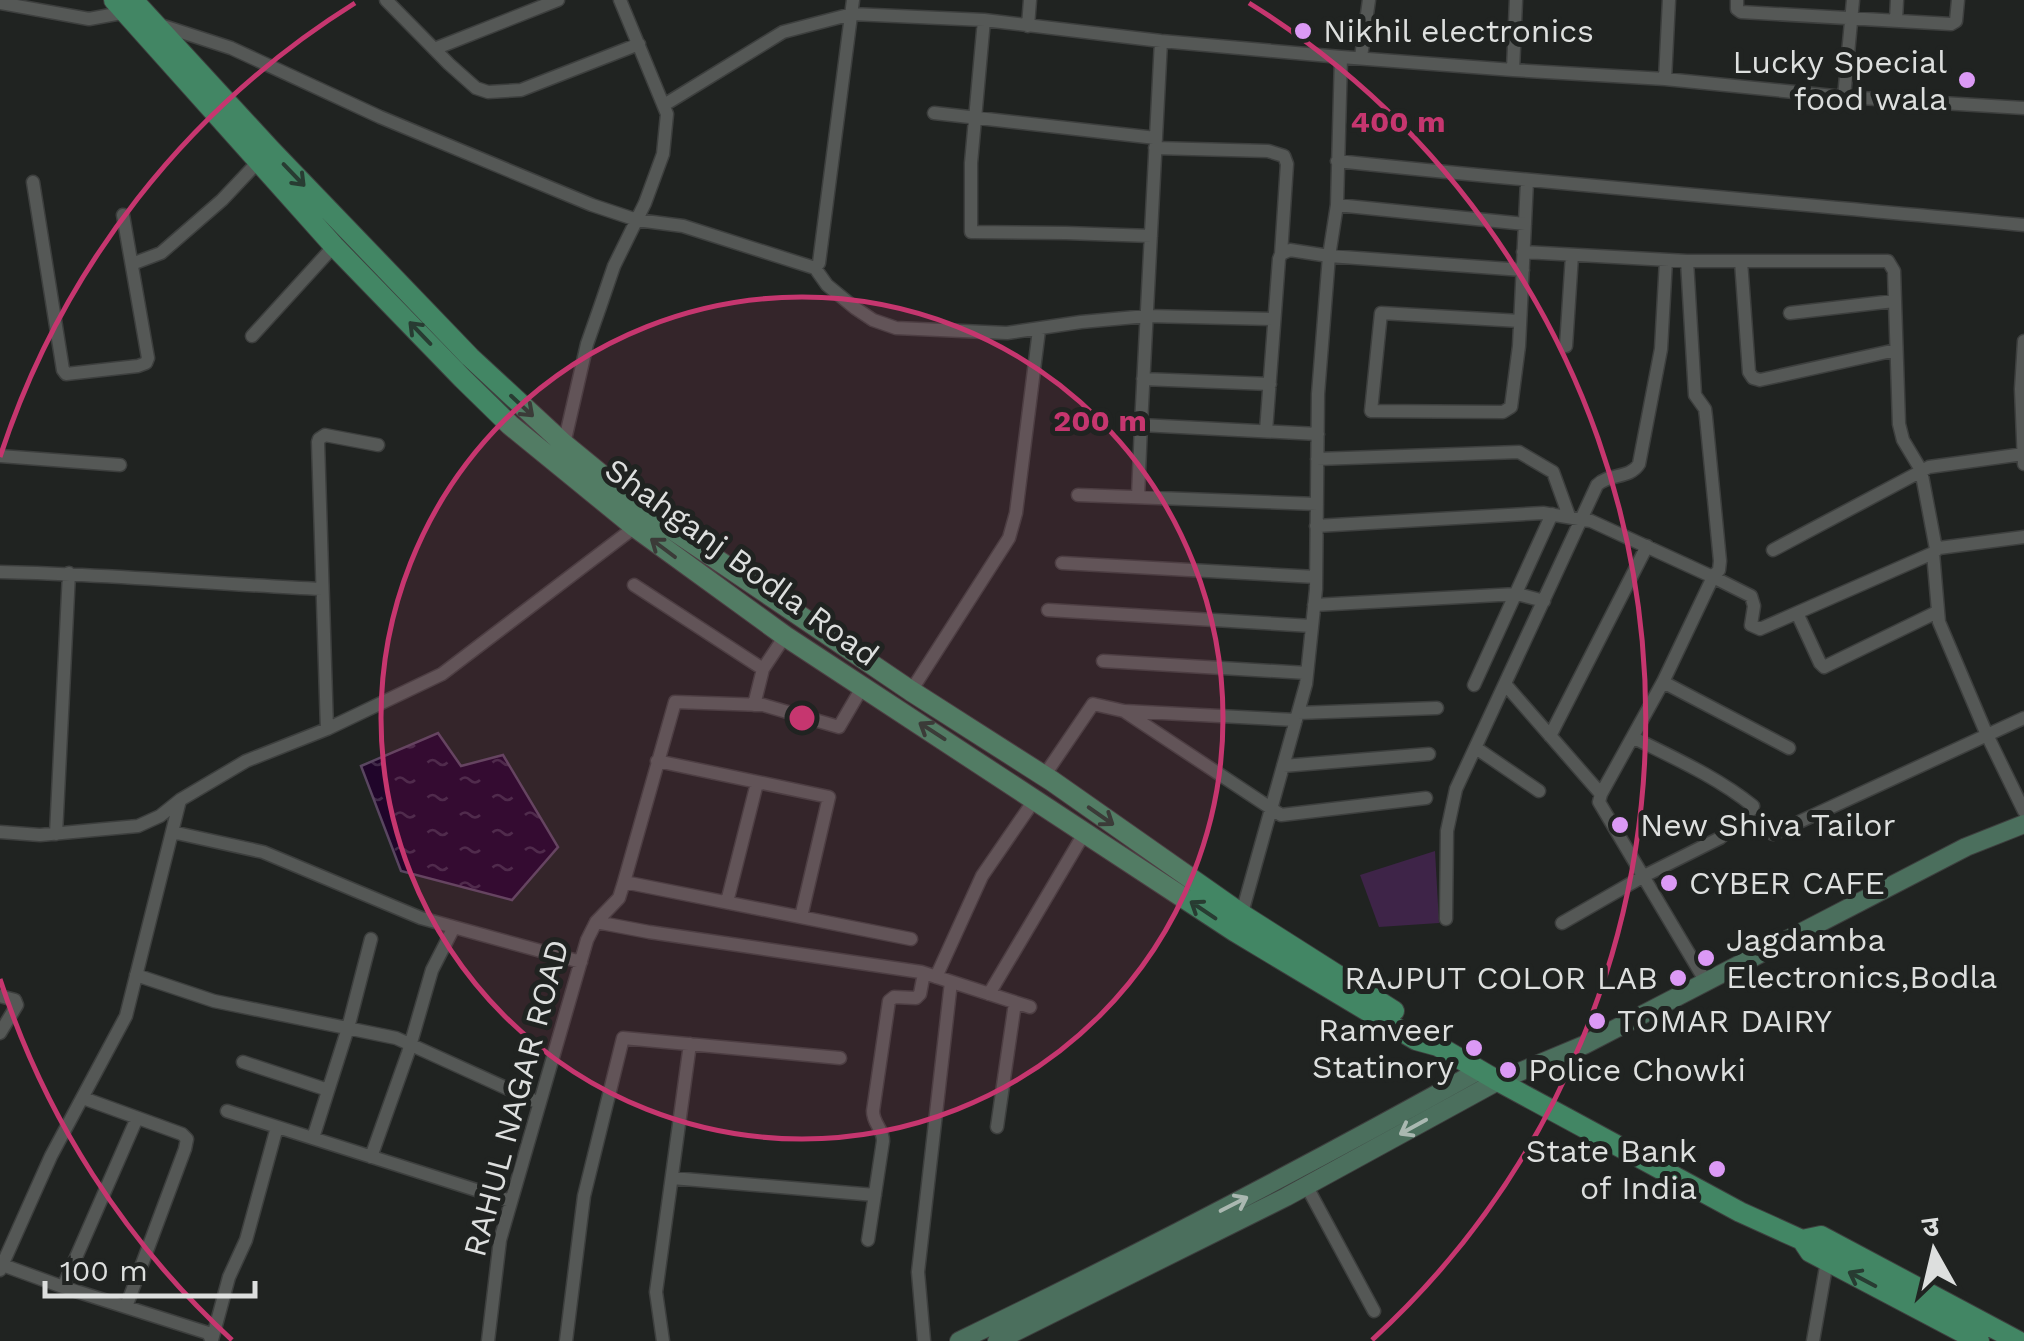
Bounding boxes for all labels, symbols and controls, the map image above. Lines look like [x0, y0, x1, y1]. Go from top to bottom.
place label: Nikhil electronics [1323, 12, 1594, 50]
marker: Nikhil electronics [1292, 20, 1314, 42]
place label: Lucky Special food wala [1733, 43, 1947, 118]
marker: Lucky Special food wala [1956, 69, 1978, 91]
text: 400 m [1351, 104, 1445, 139]
one-way arrow [282, 162, 306, 186]
one-way arrow [408, 322, 432, 346]
one-way arrow [509, 395, 534, 418]
text: 200 m [1053, 403, 1147, 438]
street label: Shahganj Bodla Road [598, 450, 886, 674]
one-way arrow [650, 538, 677, 559]
centre of rings [784, 700, 820, 736]
one-way arrow [918, 721, 946, 742]
one-way arrow [1087, 805, 1114, 826]
place label: New Shiva Tailor [1640, 806, 1896, 844]
marker: New Shiva Tailor [1609, 814, 1631, 836]
place label: CYBER CAFE [1689, 864, 1885, 902]
marker: CYBER CAFE [1658, 872, 1680, 894]
one-way arrow [1190, 900, 1217, 920]
place label: Jagdamba Electronics,Bodla [1726, 921, 1997, 996]
street label: RAHUL NAGAR ROAD [455, 935, 577, 1261]
marker: Jagdamba Electronics,Bodla [1695, 947, 1717, 969]
place label: RAJPUT COLOR LAB [1344, 959, 1658, 997]
marker: RAJPUT COLOR LAB [1667, 967, 1689, 989]
place label: TOMAR DAIRY [1617, 1002, 1832, 1040]
marker: TOMAR DAIRY [1586, 1010, 1608, 1032]
place label: Ramveer Statinory [1312, 1011, 1454, 1086]
marker: Ramveer Statinory [1463, 1037, 1485, 1059]
place label: Police Chowki [1528, 1051, 1746, 1089]
marker: Police Chowki [1497, 1059, 1519, 1081]
one-way arrow [1398, 1118, 1428, 1138]
place label: State Bank of India [1526, 1132, 1697, 1207]
marker: State Bank of India [1706, 1158, 1728, 1180]
one-way arrow [1219, 1194, 1249, 1213]
north arrow [1884, 1201, 1984, 1301]
text: उ [1920, 1209, 1942, 1244]
scale bar [45, 1236, 255, 1298]
text: 100 m [60, 1253, 148, 1288]
one-way arrow [1847, 1269, 1877, 1288]

